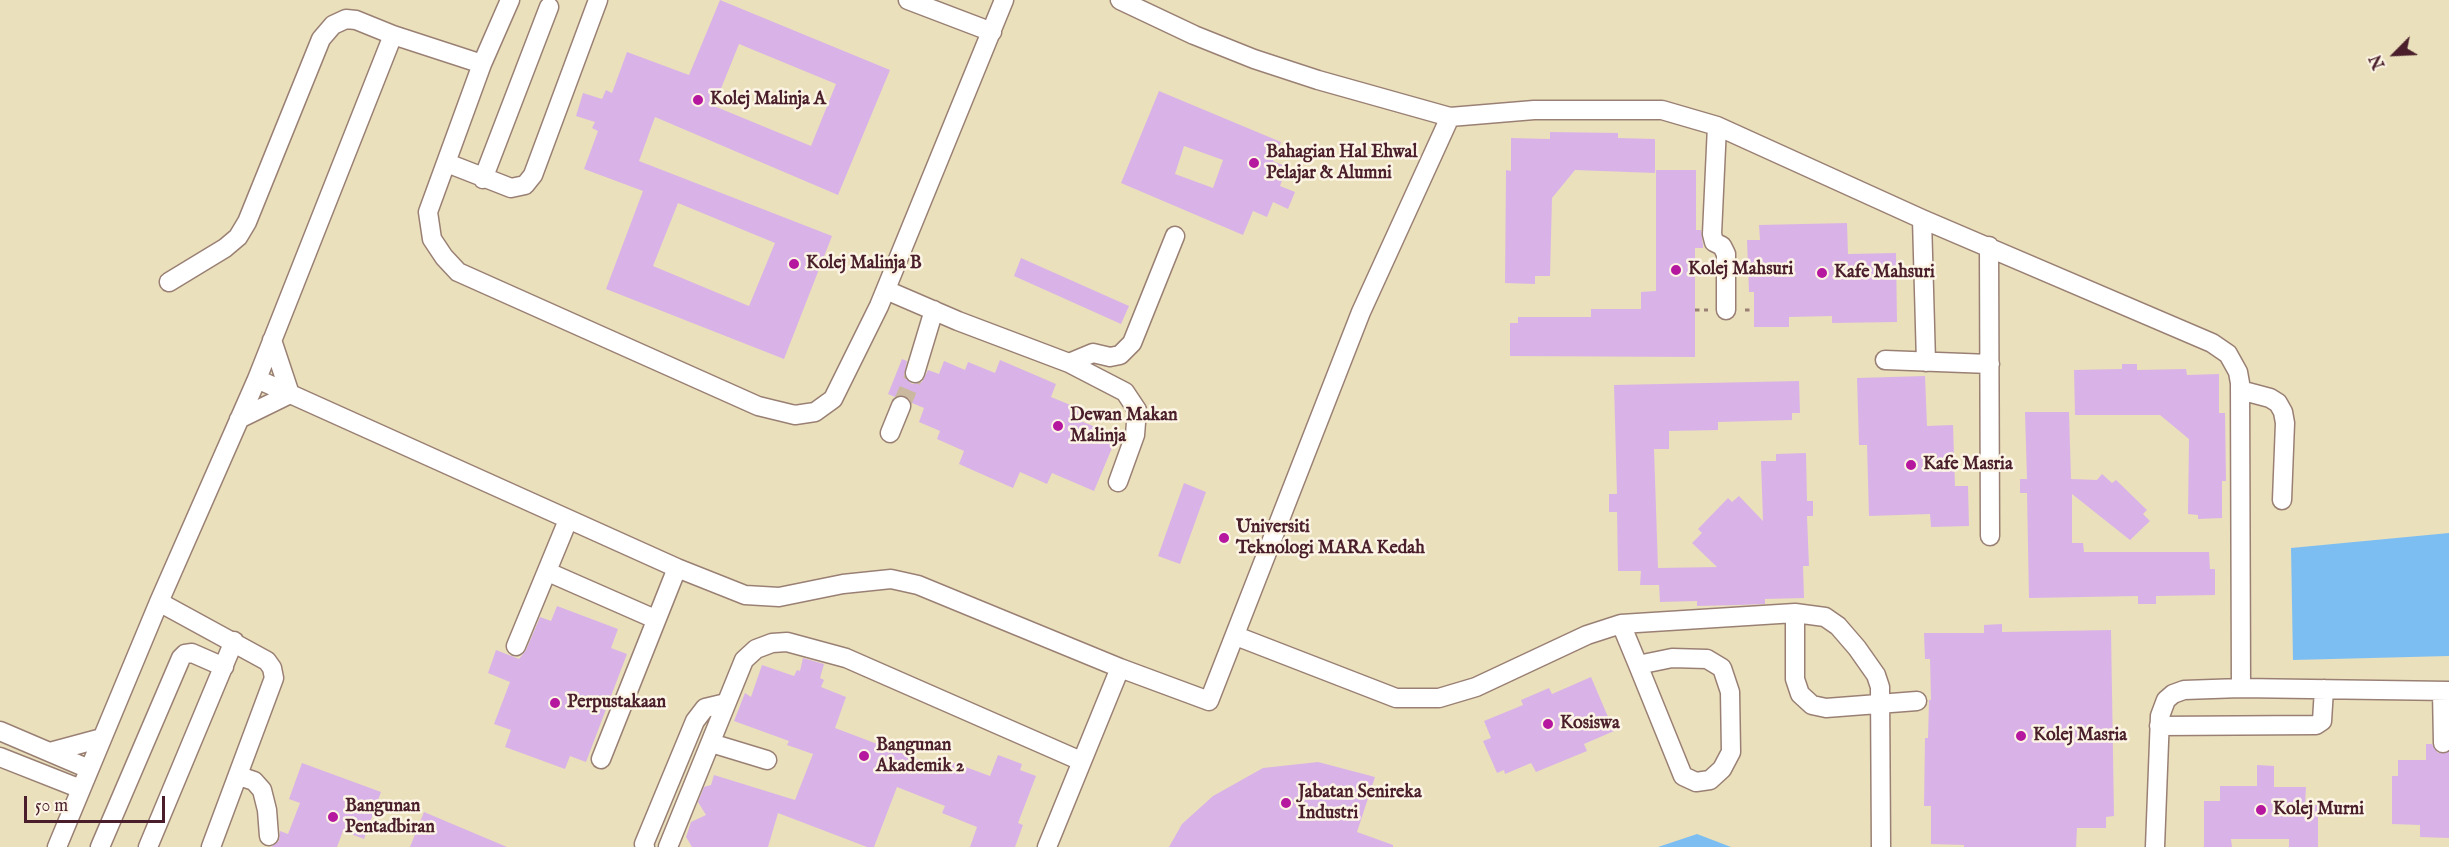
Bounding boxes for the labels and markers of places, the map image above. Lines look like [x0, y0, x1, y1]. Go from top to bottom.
place label: Kolej Malinja A [710, 89, 826, 111]
marker: Kolej Malinja A [691, 93, 705, 107]
place label: Bahagian Hal Ehwal Pelajar & Alumni [1266, 142, 1417, 184]
marker: Bahagian Hal Ehwal Pelajar & Alumni [1247, 156, 1261, 170]
place label: Kolej Malinja B [806, 253, 922, 275]
marker: Kolej Malinja B [787, 257, 801, 271]
place label: Kolej Mahsuri [1688, 259, 1793, 281]
place label: Kafe Mahsuri [1834, 262, 1935, 284]
marker: Kolej Mahsuri [1669, 263, 1683, 277]
marker: Kafe Mahsuri [1815, 266, 1829, 280]
place label: Dewan Makan Malinja [1070, 405, 1178, 448]
marker: Dewan Makan Malinja [1051, 419, 1065, 433]
place label: Kafe Masria [1923, 454, 2013, 476]
marker: Kafe Masria [1904, 458, 1918, 472]
place label: Universiti Teknologi MARA Kedah [1236, 517, 1425, 560]
marker: Universiti Teknologi MARA Kedah [1217, 531, 1231, 545]
place label: Perpustakaan [567, 692, 666, 714]
marker: Perpustakaan [548, 696, 562, 710]
place label: Kosiswa [1560, 713, 1620, 735]
marker: Kosiswa [1541, 717, 1555, 731]
place label: Kolej Masria [2033, 725, 2127, 747]
marker: Kolej Masria [2014, 729, 2028, 743]
place label: Bangunan Akademik 2 [876, 735, 964, 777]
marker: Bangunan Akademik 2 [857, 749, 871, 763]
place label: Jabatan Senireka Industri [1298, 782, 1422, 824]
place label: Bangunan Pentadbiran [345, 796, 435, 838]
marker: Jabatan Senireka Industri [1279, 796, 1293, 810]
place label: Kolej Murni [2273, 799, 2364, 821]
marker: Kolej Murni [2254, 803, 2268, 817]
marker: Bangunan Pentadbiran [326, 810, 340, 824]

